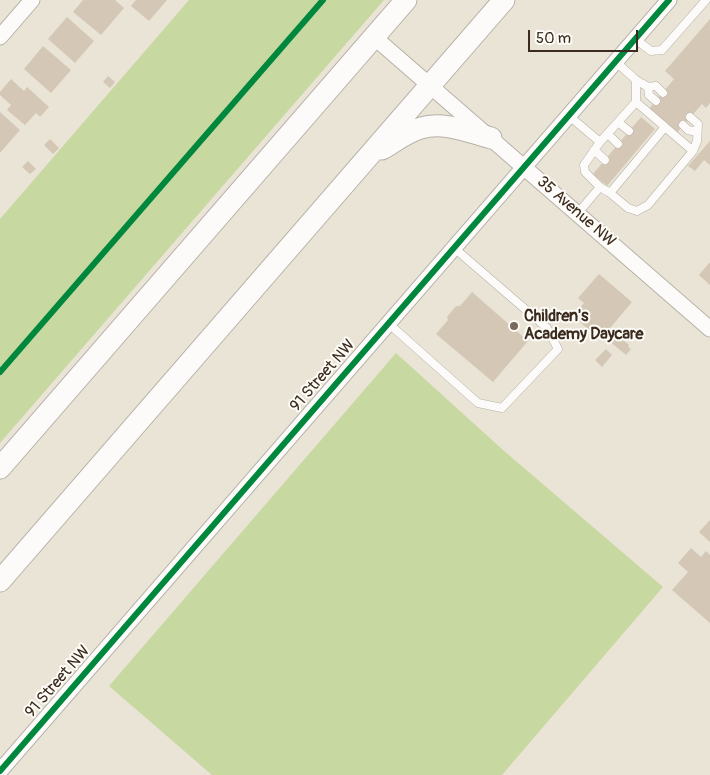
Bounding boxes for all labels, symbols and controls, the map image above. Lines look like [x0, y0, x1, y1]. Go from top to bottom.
scale bar [530, 20, 640, 52]
text: 50 m [536, 29, 571, 48]
street label: 35 Avenue NW [533, 173, 619, 251]
place label: Children's Academy Daycare [524, 307, 643, 345]
marker: Children's Academy Daycare [508, 320, 520, 332]
street label: 91 Street NW [286, 336, 360, 416]
street label: 91 Street NW [21, 642, 95, 722]

